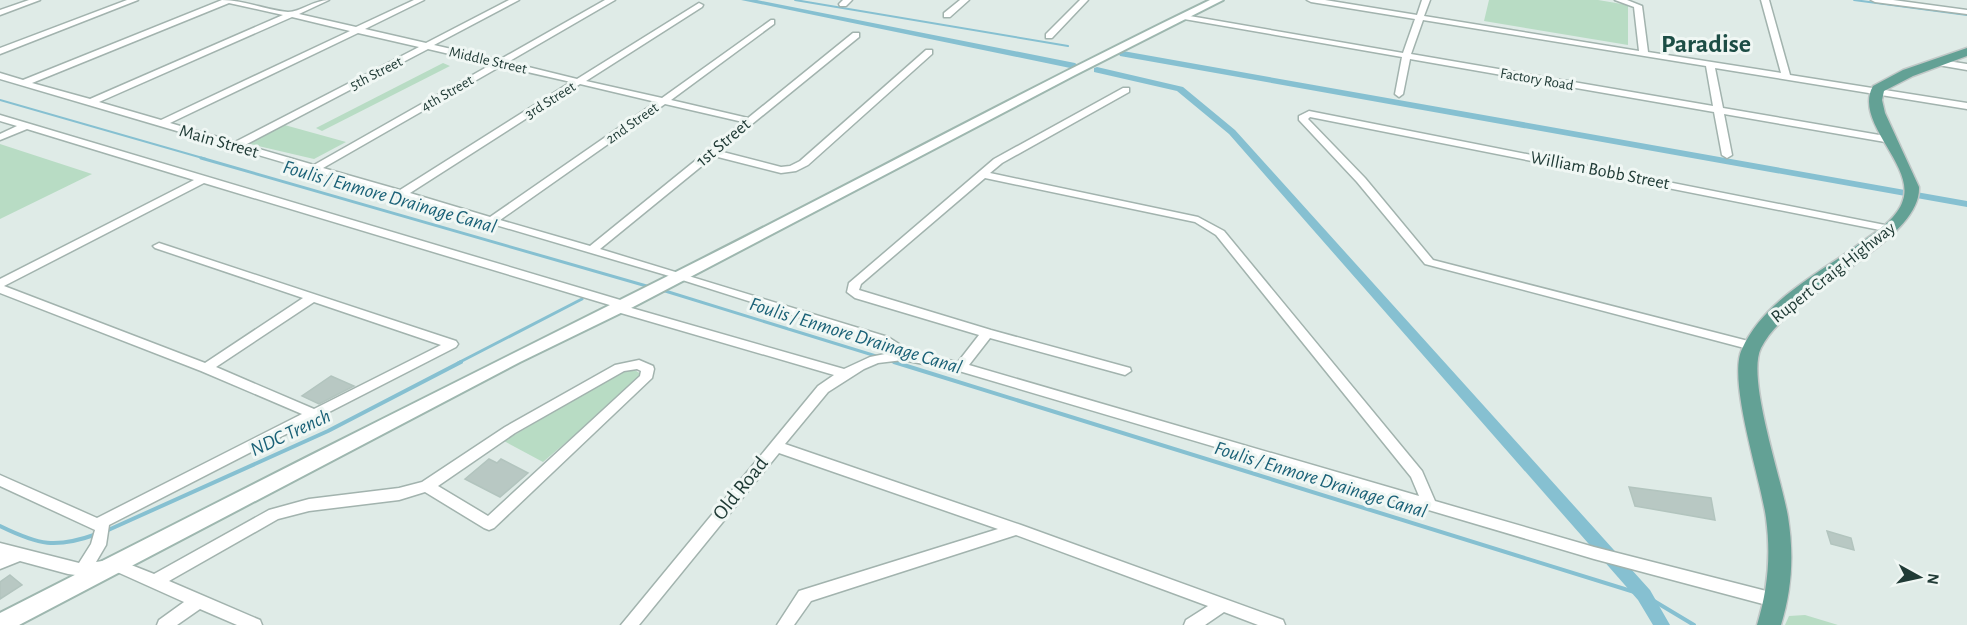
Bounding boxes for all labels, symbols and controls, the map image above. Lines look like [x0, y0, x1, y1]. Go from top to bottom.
district label: Paradise [1661, 31, 1751, 57]
street label: Middle Street [448, 44, 528, 77]
street label: 5th Street [348, 54, 405, 93]
street label: Factory Road [1499, 66, 1575, 93]
street label: 4th Street [419, 72, 476, 114]
street label: 3rd Street [522, 79, 578, 122]
street label: 2nd Street [603, 100, 661, 147]
street label: 1st Street [693, 115, 754, 170]
street label: Main Street [177, 122, 261, 162]
street label: William Bobb Street [1529, 149, 1671, 193]
water label: Foulis / Enmore Drainage Canal [281, 157, 499, 237]
street label: Rupert Craig Highway [1768, 219, 1899, 327]
water label: Foulis / Enmore Drainage Canal [747, 294, 964, 378]
water label: NDC Trench [247, 406, 334, 460]
water label: Foulis / Enmore Drainage Canal [1212, 438, 1429, 522]
street label: Old Road [709, 453, 772, 524]
north arrow [1889, 547, 1949, 607]
text: N [1924, 572, 1942, 586]

